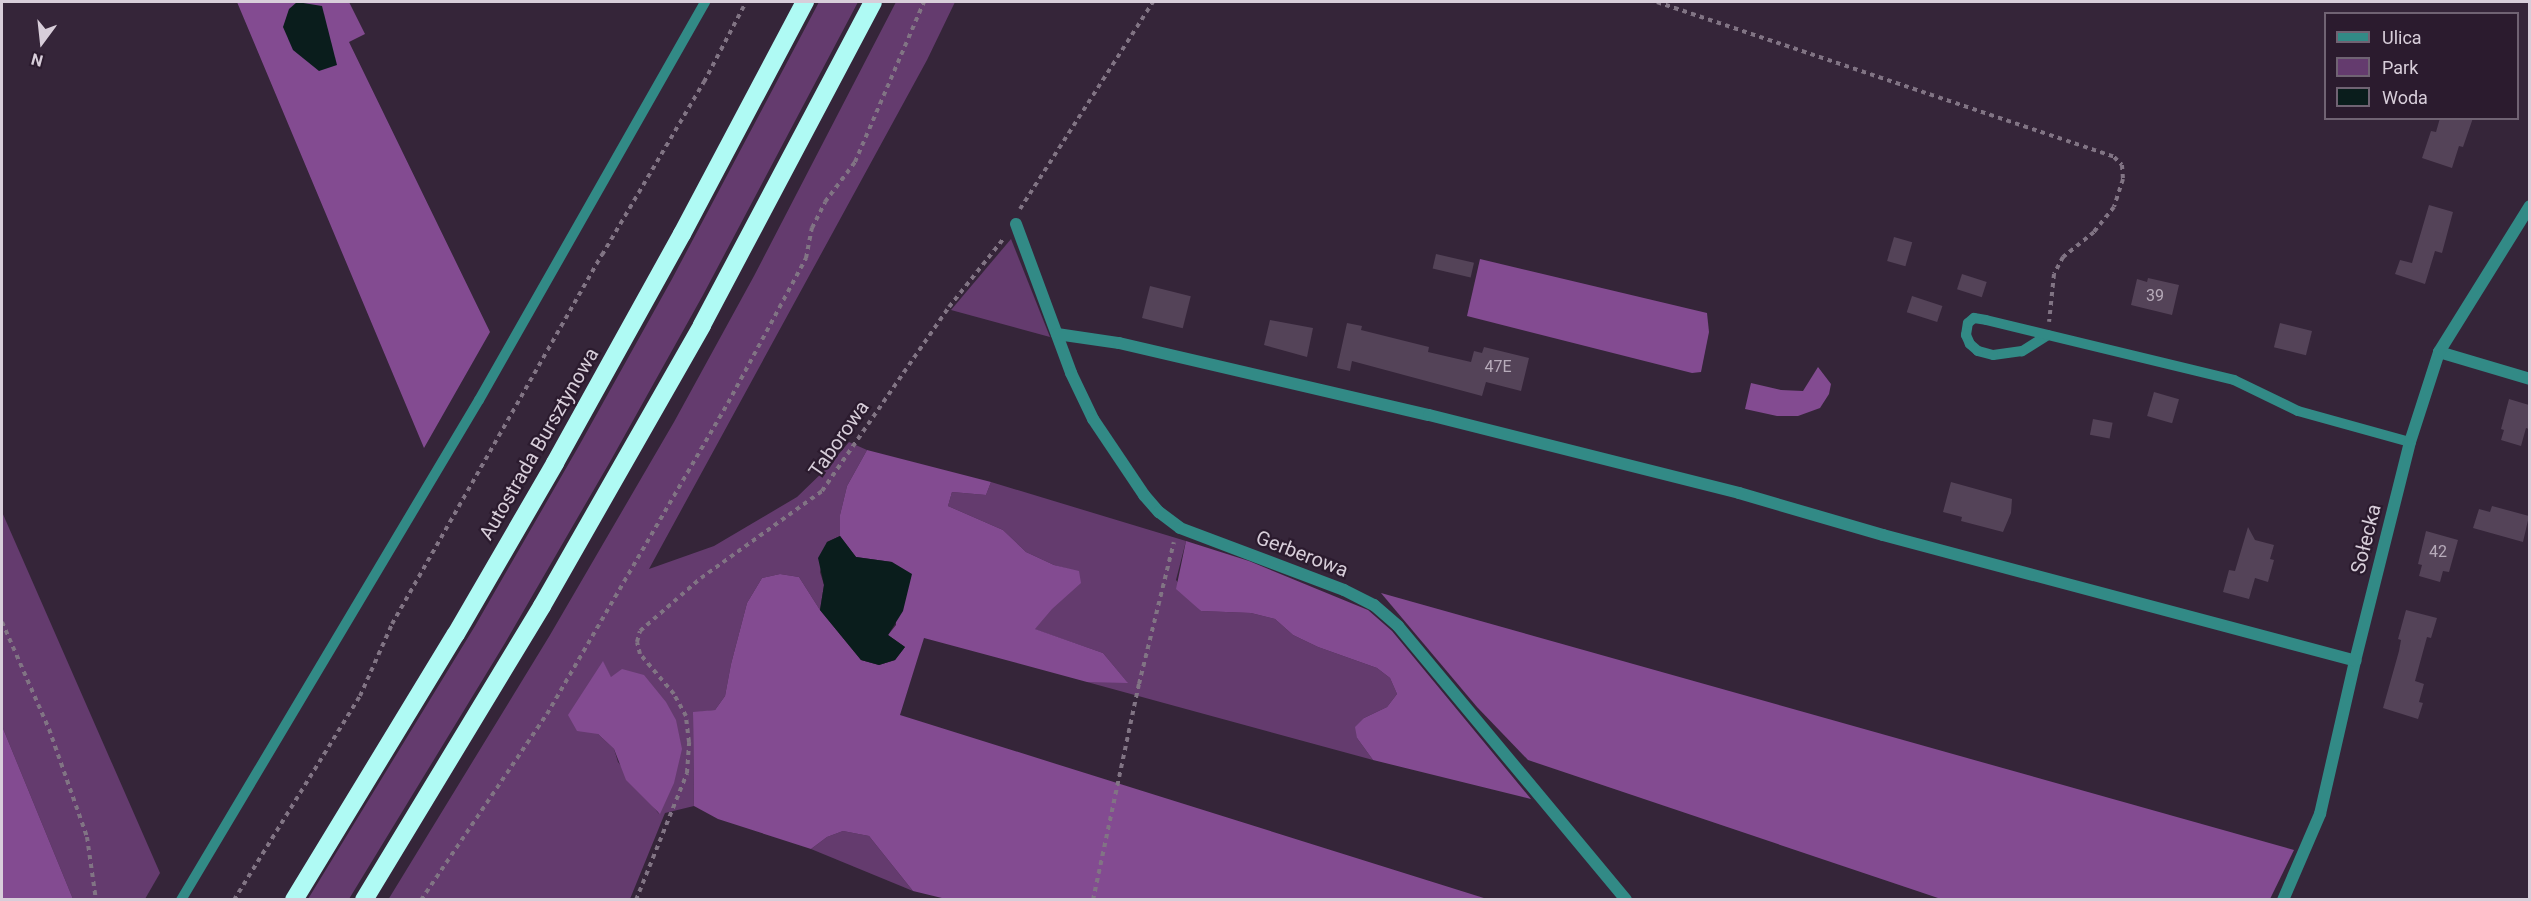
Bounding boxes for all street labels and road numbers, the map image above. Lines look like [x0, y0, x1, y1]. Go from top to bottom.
street label: Autostrada Bursztynowa [474, 344, 604, 544]
street label: Taborowa [804, 396, 874, 482]
street label: Sołecka [2346, 502, 2386, 576]
street label: Gerberowa [1253, 525, 1351, 583]

